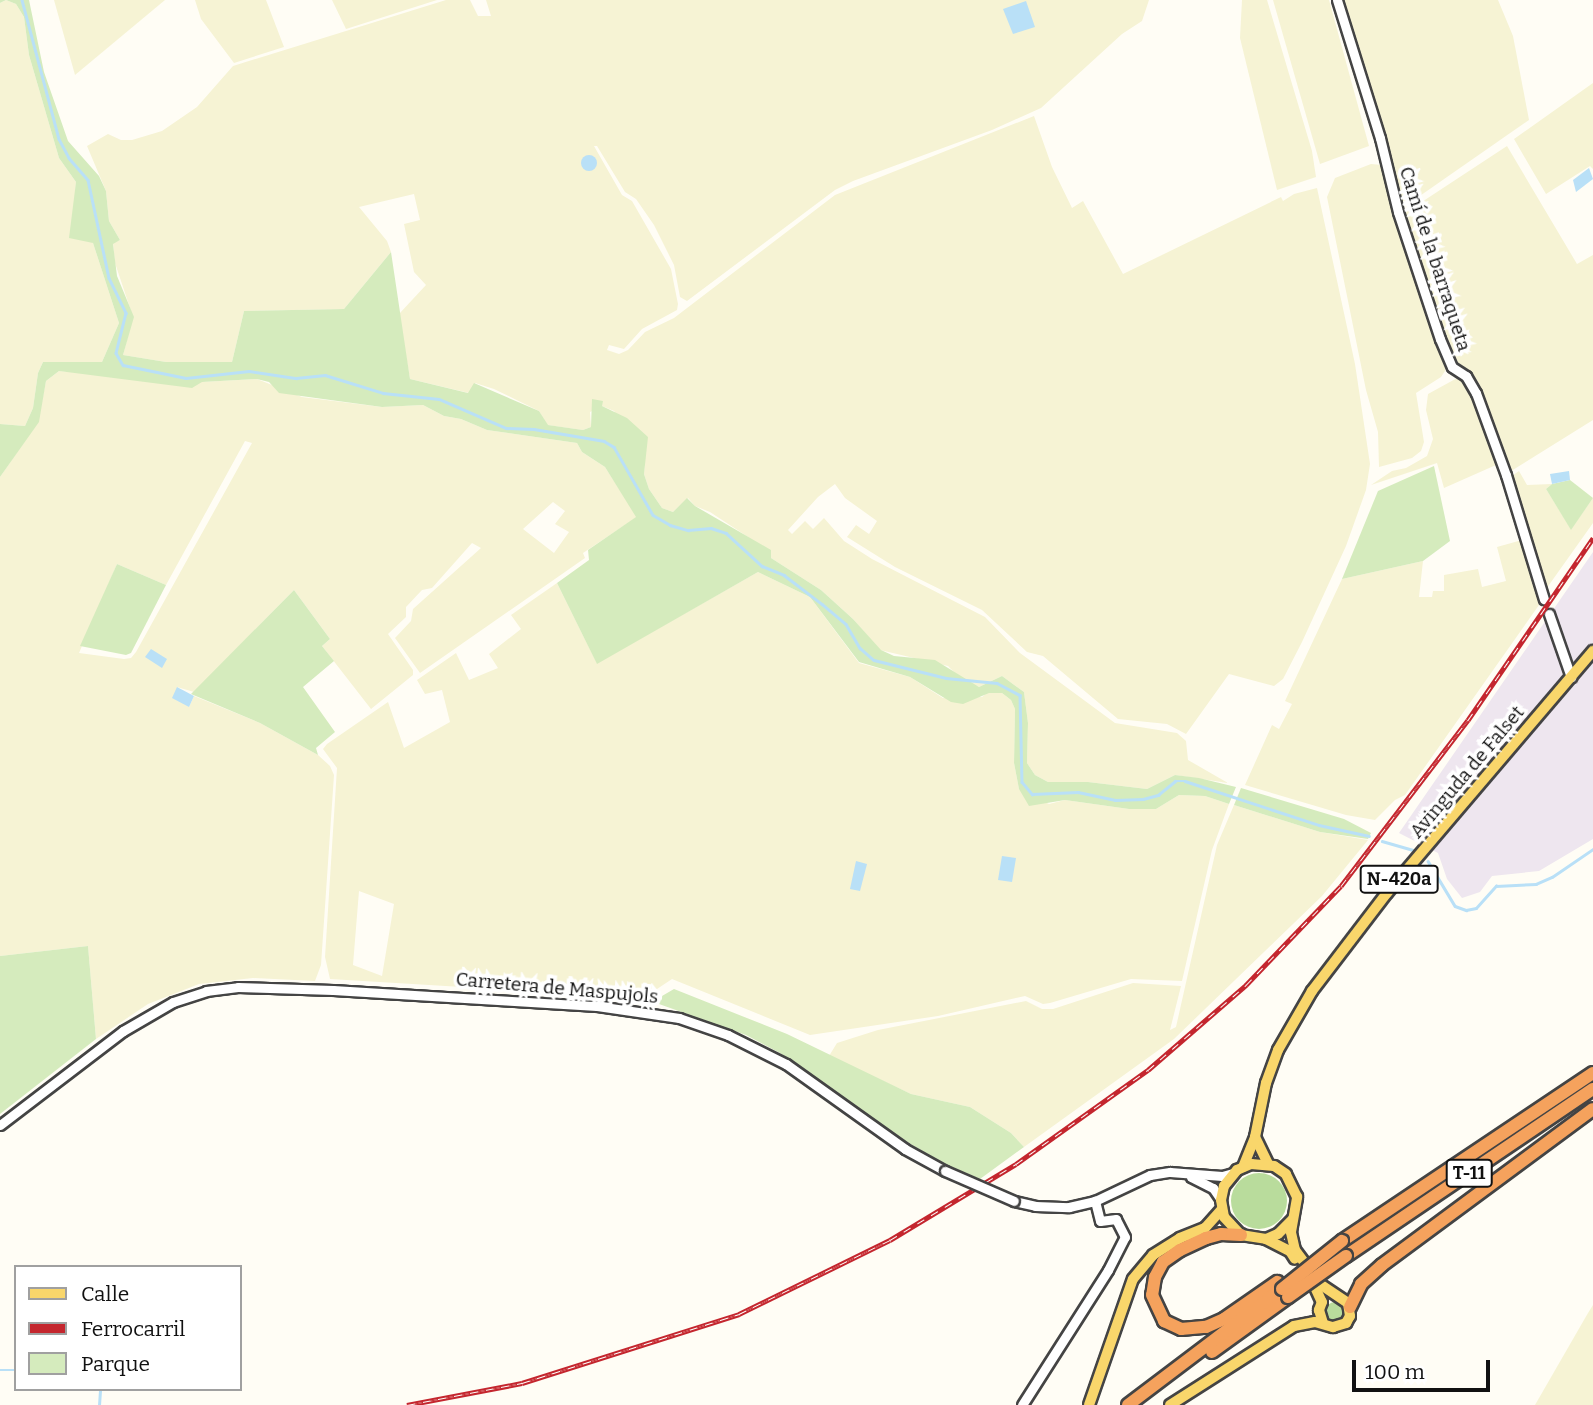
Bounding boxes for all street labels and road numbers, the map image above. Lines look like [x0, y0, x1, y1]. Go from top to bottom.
street label: Camí de la barraqueta [1394, 164, 1476, 354]
street label: Avinguda de Falset [1405, 701, 1529, 843]
road number: N-420a [1359, 864, 1439, 894]
street label: Carretera de Maspujols [455, 968, 659, 1008]
road number: T-11 [1444, 1158, 1494, 1188]

